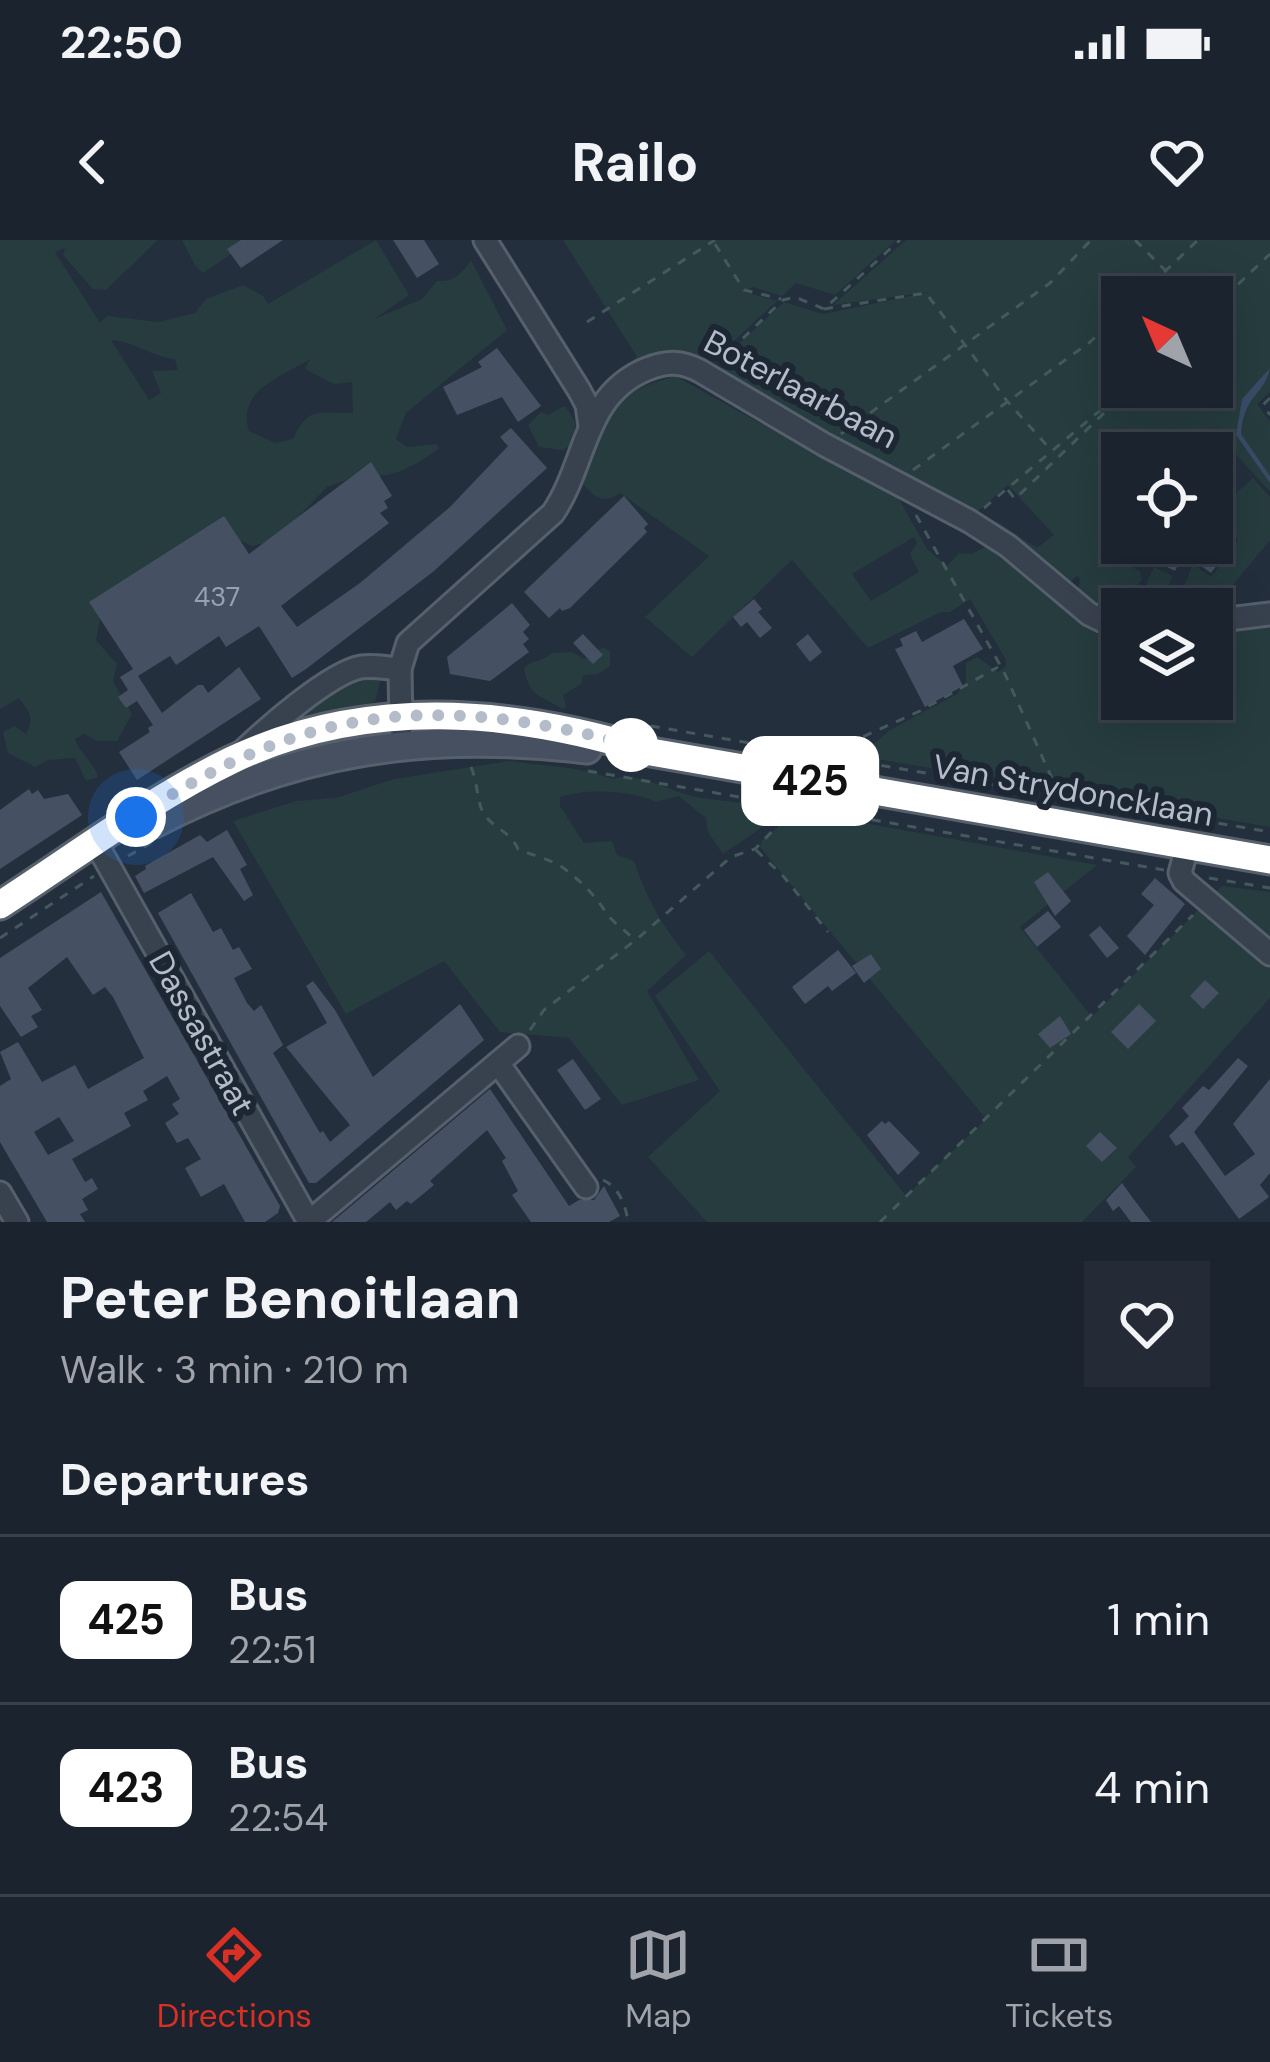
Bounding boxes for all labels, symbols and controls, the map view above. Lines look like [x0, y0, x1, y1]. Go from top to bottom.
text: 22:50 [60, 13, 183, 72]
text: Railo [572, 127, 698, 198]
icon: back [60, 129, 126, 195]
icon: heart [1144, 129, 1210, 195]
north arrow [1101, 276, 1233, 408]
map controls [1101, 276, 1233, 720]
street label: Boterlaarbaan [697, 320, 905, 458]
button: locate [1101, 432, 1233, 564]
house number: 437 [194, 579, 240, 614]
button: layers [1101, 588, 1233, 720]
unlabelled marker [606, 720, 656, 770]
line badge: 425 [741, 742, 879, 820]
street label: Van Strydoncklaan [929, 744, 1217, 836]
text: 425 [771, 753, 849, 808]
your location [106, 787, 166, 847]
street label: Dassastraat [139, 943, 265, 1123]
text: Peter Benoitlaan [60, 1261, 521, 1336]
button: heart [1084, 1261, 1210, 1387]
text: Walk · 3 min · 210 m [60, 1344, 409, 1395]
text: Departures [60, 1450, 309, 1509]
text: Bus [228, 1565, 308, 1624]
text: 1 min [1107, 1590, 1210, 1649]
text: 425 [87, 1592, 165, 1647]
text: 22:51 [228, 1624, 317, 1675]
text: Bus [228, 1733, 308, 1792]
text: 4 min [1094, 1758, 1210, 1817]
text: 423 [88, 1760, 164, 1815]
text: 22:54 [228, 1792, 328, 1843]
tab: Directions [157, 1922, 312, 2037]
tab: Map [625, 1922, 692, 2037]
tab: Tickets [1005, 1922, 1113, 2037]

